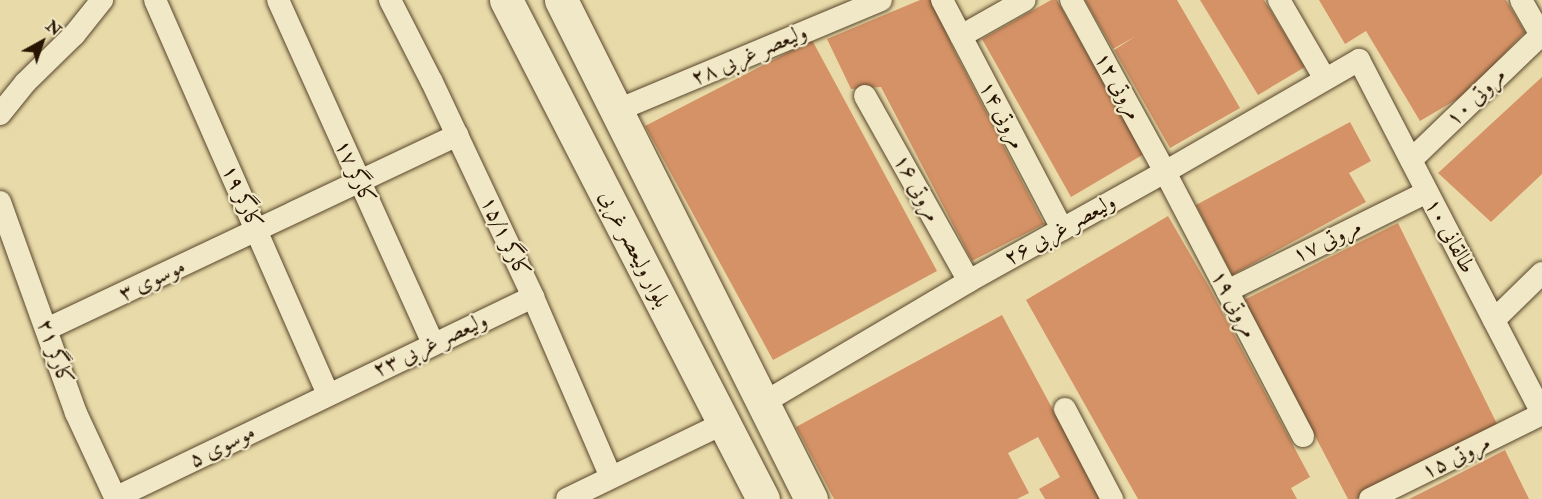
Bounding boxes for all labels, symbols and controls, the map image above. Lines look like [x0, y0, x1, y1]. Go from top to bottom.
north arrow [12, 12, 72, 72]
text: N [42, 16, 65, 40]
street label: ولیعصر غربی ۲۸ [687, 19, 811, 91]
street label: مروتی ۱۲ [1089, 48, 1147, 124]
street label: مروتی ۱۰ [1440, 62, 1512, 132]
street label: مروتی ۱۴ [973, 76, 1031, 154]
street label: کارگر ۱۷ [329, 135, 381, 209]
street label: مروتی ۱۶ [888, 150, 946, 226]
street label: کارگر ۱۹ [216, 160, 268, 234]
street label: بلوار ولیعصر غربی [593, 186, 675, 312]
street label: ولیعصر غربی ۲۶ [1000, 189, 1120, 271]
street label: کارگر ۱۵/۱ [475, 192, 535, 282]
street label: طالقانی ۱۰ [1419, 194, 1481, 278]
street label: مروتی ۱۷ [1288, 213, 1366, 269]
street label: موسوی ۳ [114, 253, 190, 307]
street label: مروتی ۱۹ [1205, 265, 1263, 343]
street label: ولیعصر غربی ۲۳ [368, 307, 492, 383]
street label: کارگر ۲۱ [31, 315, 79, 389]
street label: موسوی ۵ [185, 419, 259, 473]
street label: مروتی ۱۵ [1417, 429, 1495, 485]

